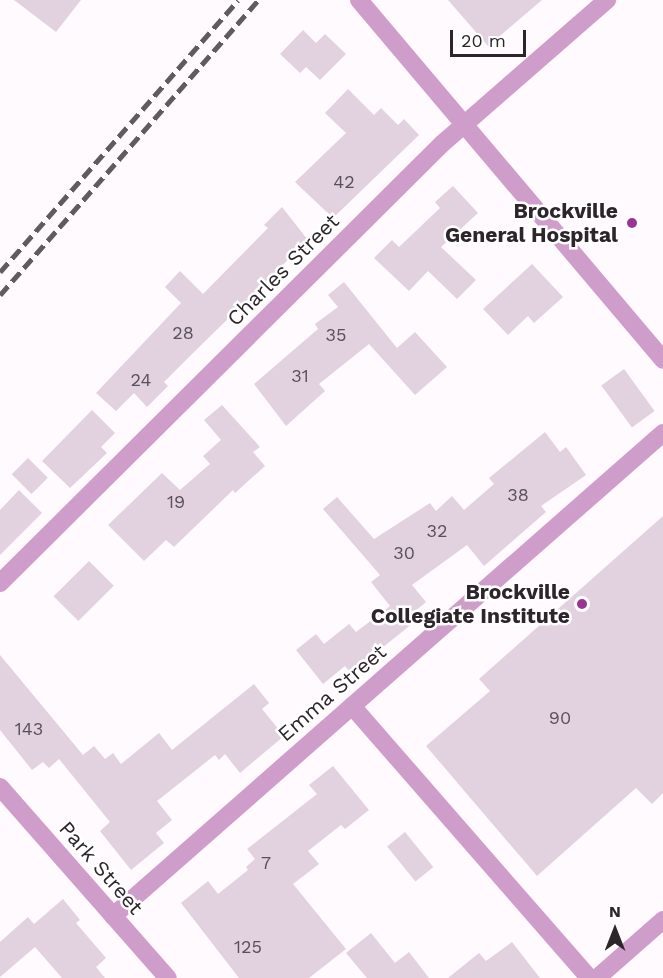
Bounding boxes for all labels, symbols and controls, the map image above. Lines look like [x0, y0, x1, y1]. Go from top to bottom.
scale bar [453, 18, 530, 56]
text: 20 m [461, 30, 506, 51]
house number: 42 [333, 171, 355, 193]
place label: Brockville General Hospital [445, 198, 618, 248]
street label: Charles Street [222, 209, 344, 331]
marker: Brockville General Hospital [623, 214, 641, 232]
house number: 28 [172, 322, 194, 344]
house number: 35 [326, 324, 346, 346]
house number: 31 [291, 365, 309, 387]
house number: 24 [131, 369, 151, 391]
house number: 38 [507, 484, 529, 506]
house number: 19 [167, 491, 185, 513]
house number: 32 [427, 520, 447, 542]
house number: 30 [393, 542, 415, 564]
place label: Brockville Collegiate Institute [371, 579, 570, 629]
marker: Brockville Collegiate Institute [575, 597, 589, 611]
street label: Emma Street [273, 639, 391, 747]
house number: 90 [549, 707, 571, 729]
house number: 143 [15, 718, 43, 740]
street label: Park Street [54, 816, 148, 920]
house number: 7 [261, 852, 271, 874]
north arrow [585, 900, 645, 960]
text: N [609, 902, 621, 921]
house number: 125 [234, 936, 262, 958]

